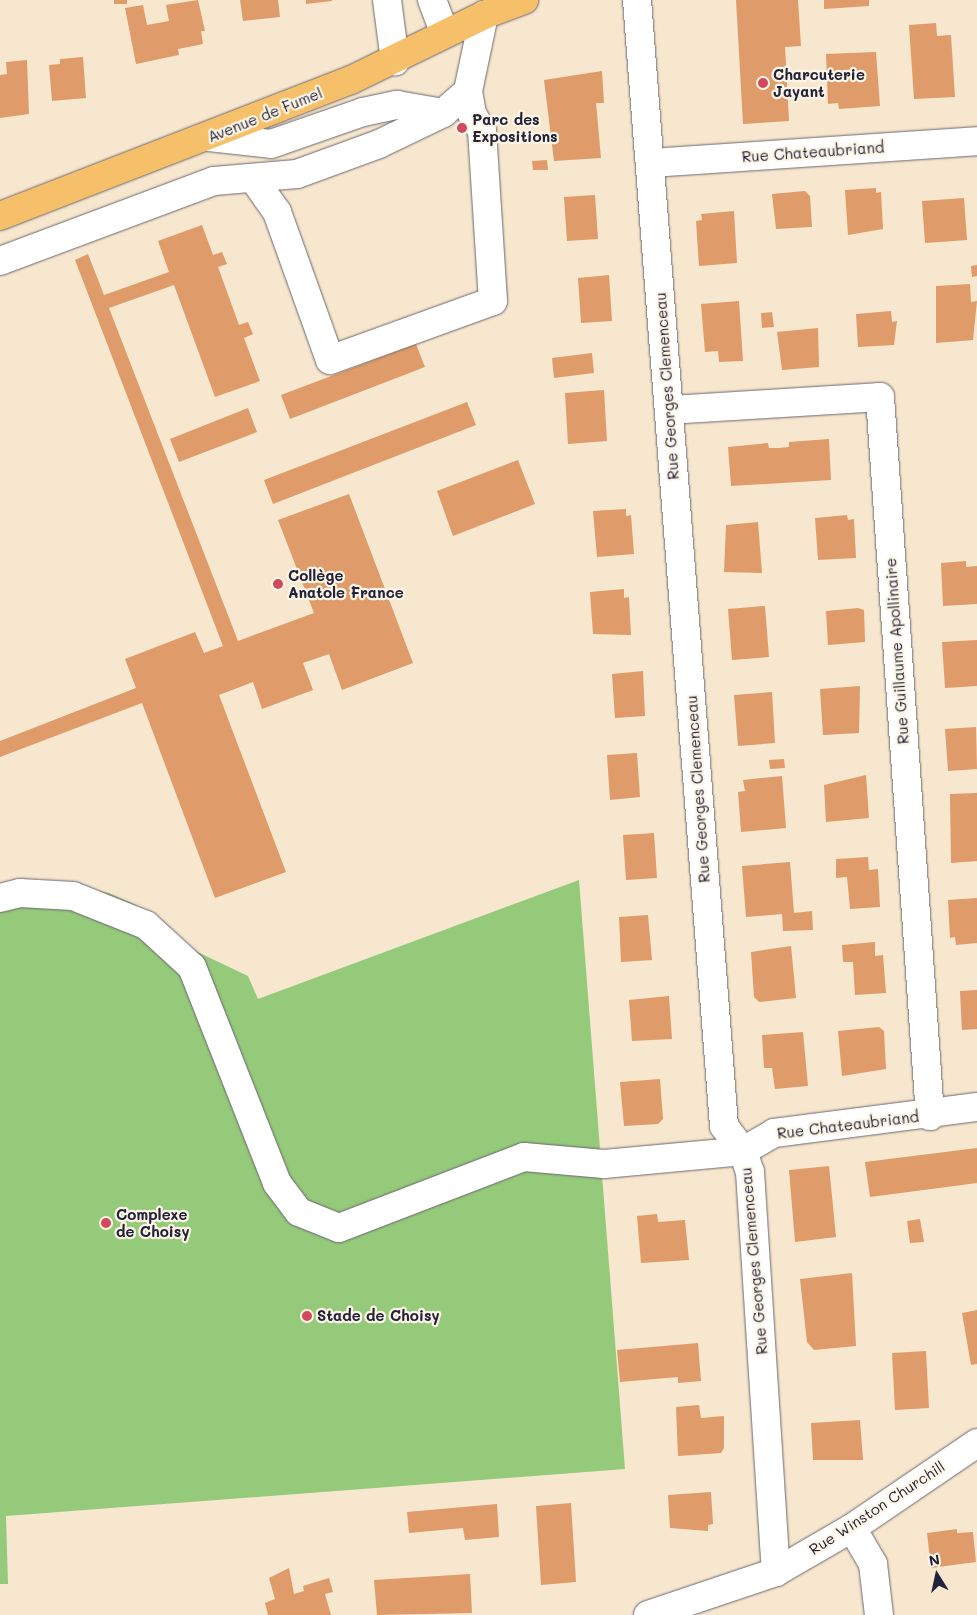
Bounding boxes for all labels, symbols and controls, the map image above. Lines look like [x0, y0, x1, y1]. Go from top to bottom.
place label: Charcuterie Jayant [773, 65, 865, 100]
marker: Charcuterie Jayant [757, 77, 769, 89]
street label: Avenue de Fumel [205, 84, 325, 146]
place label: Parc des Expositions [472, 110, 558, 145]
marker: Parc des Expositions [456, 122, 468, 134]
street label: Rue Chateaubriand [741, 138, 885, 166]
street label: Rue Georges Clemenceau [651, 292, 683, 480]
street label: Rue Guillaume Apollinaire [882, 557, 912, 745]
place label: Collège Anatole France [288, 566, 404, 601]
marker: Collège Anatole France [272, 578, 284, 590]
street label: Rue Georges Clemenceau [682, 695, 714, 883]
street label: Rue Chateaubriand [776, 1107, 920, 1143]
street label: Rue Georges Clemenceau [737, 1167, 771, 1355]
place label: Complexe de Choisy [116, 1205, 190, 1240]
marker: Complexe de Choisy [100, 1217, 112, 1229]
place label: Stade de Choisy [317, 1307, 440, 1325]
marker: Stade de Choisy [301, 1310, 313, 1322]
street label: Rue Winston Churchill [806, 1457, 948, 1559]
text: N [927, 1549, 941, 1570]
north arrow [912, 1550, 962, 1600]

